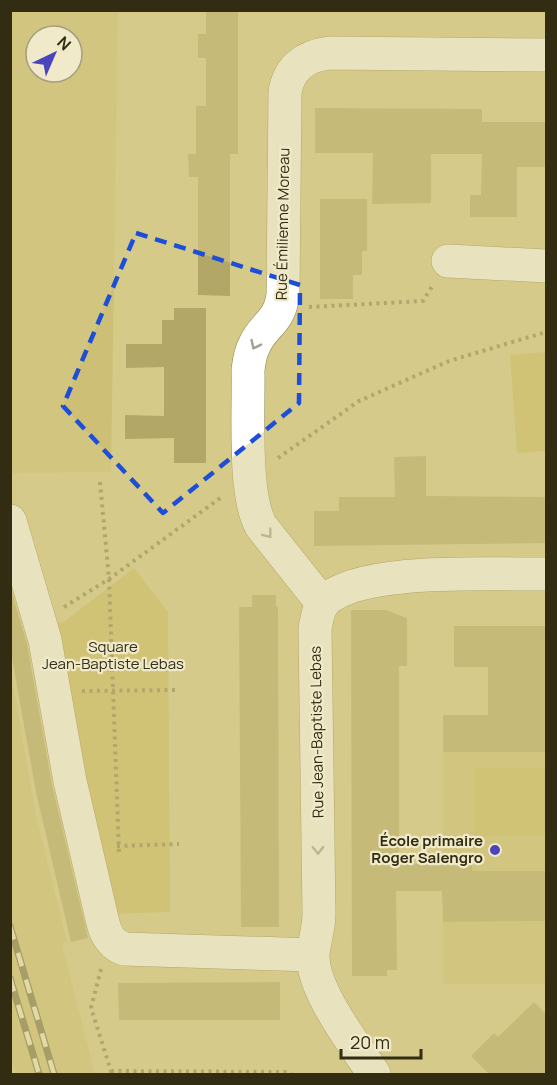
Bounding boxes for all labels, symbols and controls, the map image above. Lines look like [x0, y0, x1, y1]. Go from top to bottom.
north arrow [24, 24, 84, 84]
text: N [53, 31, 76, 55]
street label: Rue Émilienne Moreau [271, 148, 294, 300]
one-way arrow [251, 339, 263, 350]
one-way arrow [260, 528, 271, 539]
park label: Square Jean-Baptiste Lebas [42, 636, 184, 674]
street label: Rue Jean-Baptiste Lebas [304, 646, 328, 818]
place label: École primaire Roger Salengro [371, 830, 483, 868]
marker: École primaire Roger Salengro [488, 843, 502, 857]
one-way arrow [312, 846, 324, 855]
scale bar [341, 1022, 420, 1060]
text: 20 m [350, 1030, 390, 1054]

